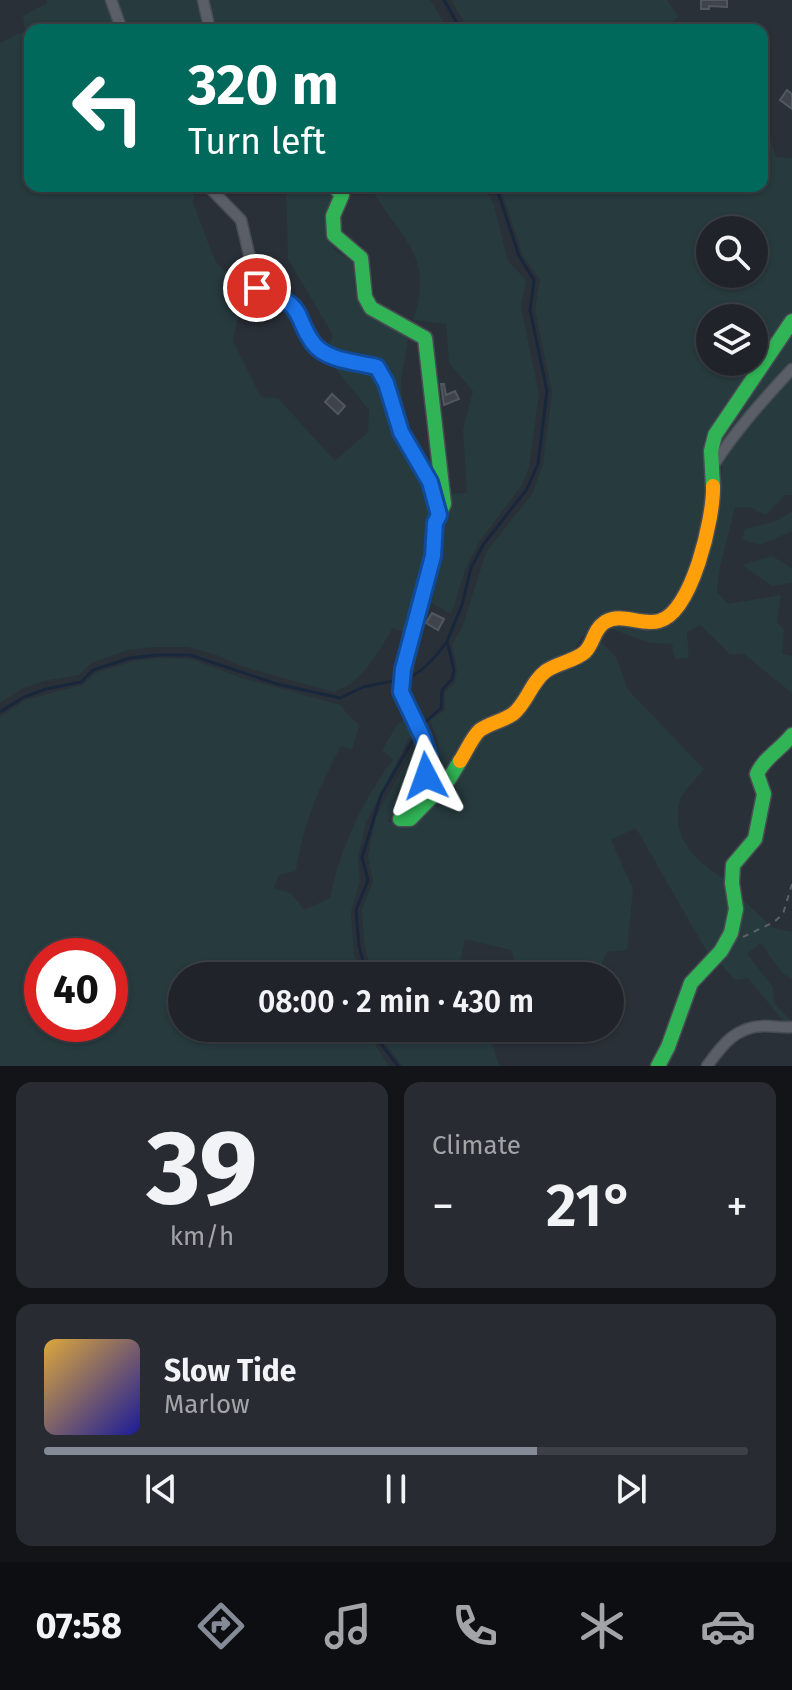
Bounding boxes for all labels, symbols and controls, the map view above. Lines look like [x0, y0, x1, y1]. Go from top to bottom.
text: 320 m [188, 52, 339, 119]
icon: left [56, 56, 160, 160]
text: Turn left [188, 120, 326, 164]
map controls [696, 216, 768, 376]
button: search [696, 216, 768, 288]
pin [223, 254, 291, 322]
icon: arrive [235, 266, 279, 310]
button: layers [696, 304, 768, 376]
position arrow [384, 734, 468, 818]
speed limit sign: 40 [24, 938, 128, 1042]
text: 08:00 · 2 min · 430 m [258, 984, 534, 1020]
text: 39 [146, 1106, 258, 1231]
text: Climate [432, 1130, 521, 1161]
text: 21° [546, 1170, 634, 1242]
text: − [432, 1180, 454, 1233]
text: + [726, 1180, 748, 1233]
text: km/h [170, 1221, 234, 1252]
text: Slow Tide [164, 1353, 296, 1389]
text: Marlow [164, 1389, 250, 1420]
icon: previous [139, 1467, 183, 1511]
icon: pause [374, 1467, 418, 1511]
icon: next [609, 1467, 653, 1511]
icon: directions [193, 1598, 249, 1654]
icon: music [320, 1598, 376, 1654]
icon: phone [447, 1598, 503, 1654]
icon: climate [574, 1598, 630, 1654]
icon: car [700, 1598, 756, 1654]
text: 07:58 [35, 1604, 122, 1648]

